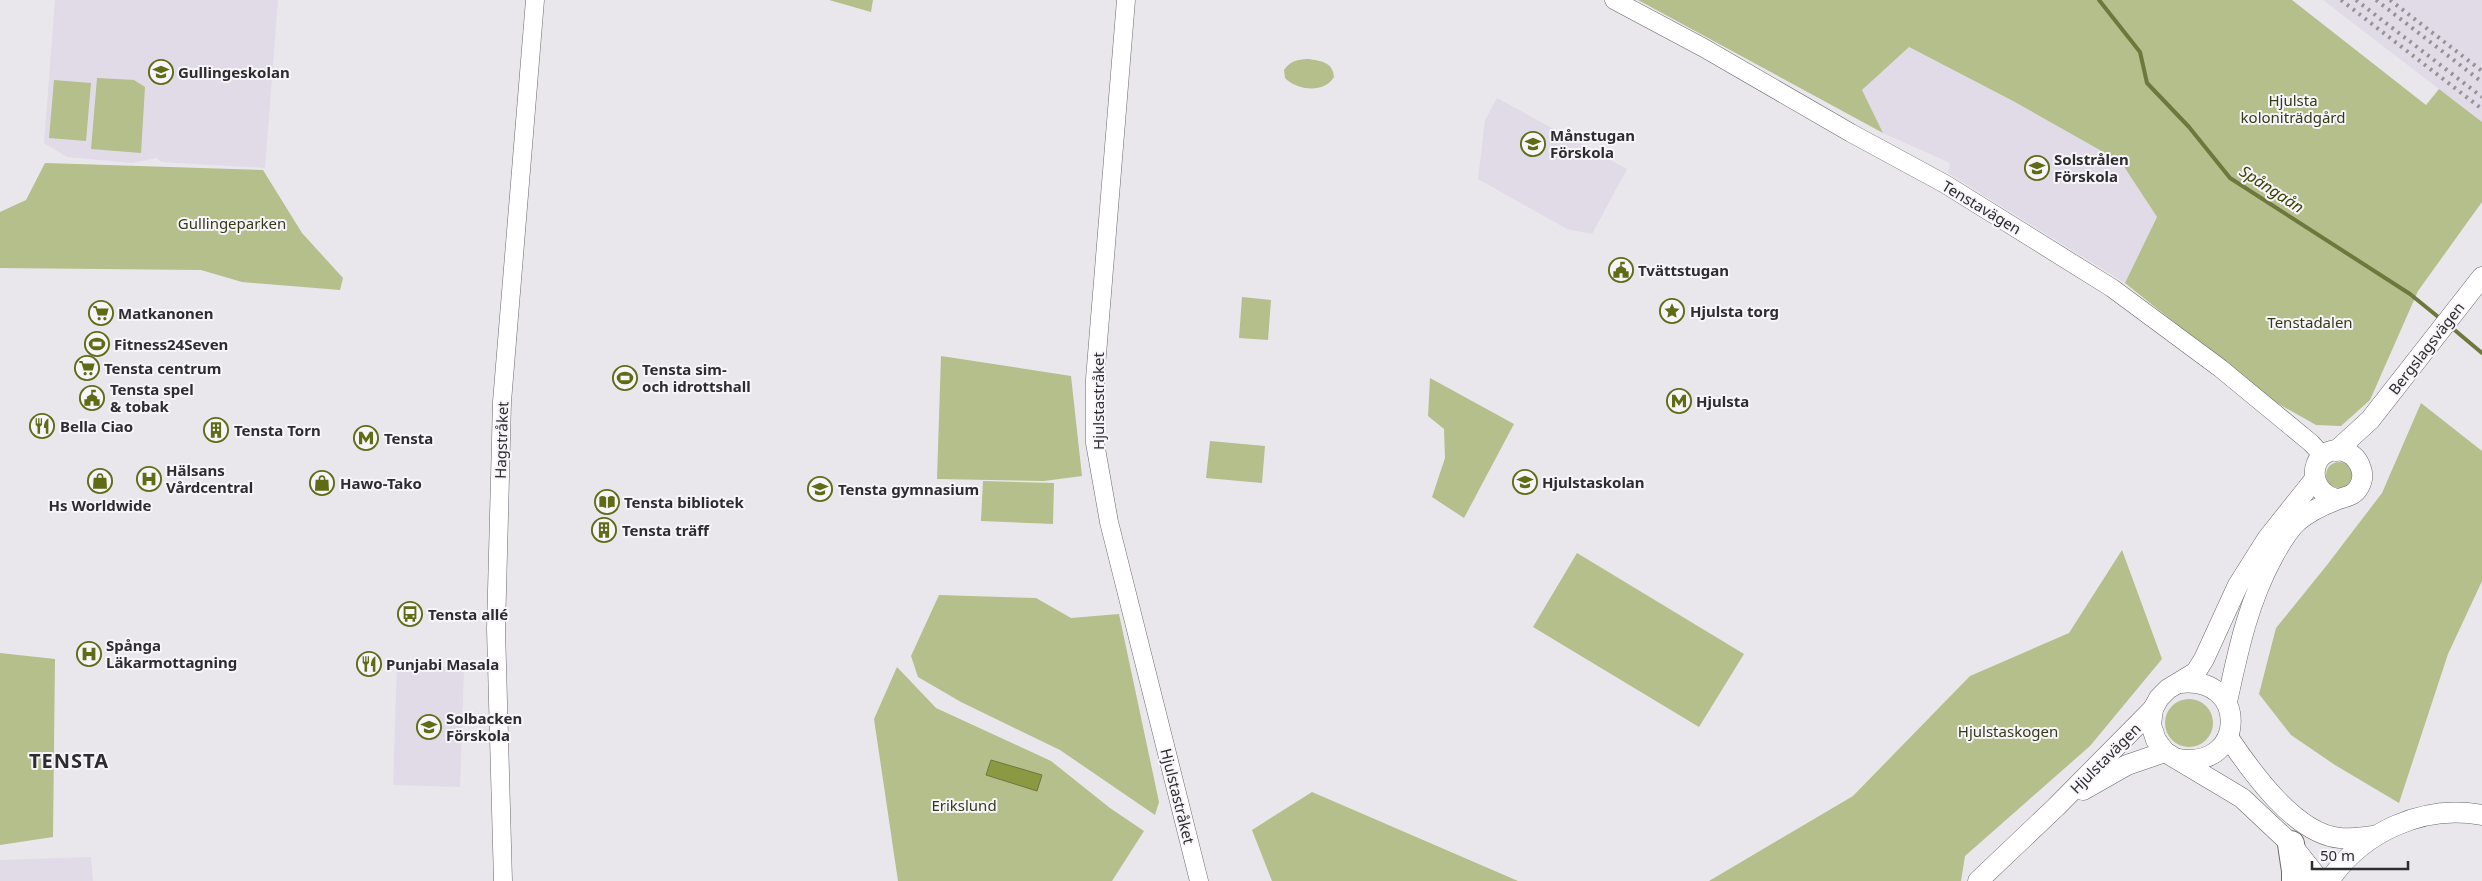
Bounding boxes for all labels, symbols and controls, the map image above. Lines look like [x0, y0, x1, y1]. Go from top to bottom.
school or university icon: Gullingeskolan [148, 59, 174, 85]
place label: Gullingeskolan [178, 62, 290, 82]
park label: Hjulsta koloniträdgård [2241, 90, 2345, 127]
place label: Månstugan Förskola [1550, 125, 1635, 162]
school or university icon: Månstugan Förskola [1520, 131, 1546, 157]
place label: Solstrålen Förskola [2054, 149, 2129, 186]
school or university icon: Solstrålen Förskola [2024, 155, 2050, 181]
water label: Spångaån [2236, 160, 2308, 218]
street label: Tenstavägen [1939, 176, 2025, 238]
park label: Gullingeparken [178, 213, 286, 233]
public building icon: Tvättstugan [1608, 257, 1634, 283]
place label: Tvättstugan [1638, 260, 1729, 280]
place icon: Hjulsta torg [1659, 298, 1685, 324]
street label: Bergslagsvägen [2384, 298, 2468, 398]
supermarket icon: Matkanonen [88, 300, 114, 326]
place label: Hjulsta torg [1690, 301, 1779, 321]
place label: Matkanonen [118, 303, 214, 323]
park label: Tenstadalen [2267, 312, 2353, 332]
sports icon: Fitness24Seven [84, 331, 110, 357]
place label: Fitness24Seven [114, 334, 228, 354]
street label: Hjulstastråket [1088, 351, 1108, 450]
supermarket icon: Tensta centrum [74, 355, 100, 381]
place label: Tensta centrum [104, 358, 221, 378]
place label: Tensta sim- och idrottshall [642, 359, 751, 396]
sports icon: Tensta sim- och idrottshall [612, 365, 638, 391]
place label: Tensta spel & tobak [110, 379, 194, 416]
public building icon: Tensta spel & tobak [79, 385, 105, 411]
metro station icon: Hjulsta [1666, 388, 1692, 414]
place label: Hjulsta [1696, 391, 1749, 411]
street label: Hagstråket [490, 400, 512, 479]
restaurant icon: Bella Ciao [29, 413, 55, 439]
place label: Bella Ciao [60, 416, 133, 436]
building icon: Tensta Torn [203, 417, 229, 443]
place label: Tensta Torn [234, 420, 321, 440]
metro station icon: Tensta [353, 425, 379, 451]
place label: Tensta [384, 428, 433, 448]
place label: Hälsans Vårdcentral [166, 460, 253, 497]
hospital icon: Hälsans Vårdcentral [136, 466, 162, 492]
shop icon: Hs Worldwide [87, 468, 113, 494]
school or university icon: Hjulstaskolan [1512, 469, 1538, 495]
shop icon: Hawo-Tako [309, 470, 335, 496]
place label: Hjulstaskolan [1542, 472, 1645, 492]
place label: Hawo-Tako [340, 473, 422, 493]
school or university icon: Tensta gymnasium [807, 476, 833, 502]
place label: Tensta gymnasium [838, 479, 979, 499]
library icon: Tensta bibliotek [594, 489, 620, 515]
place label: Tensta bibliotek [624, 492, 744, 512]
place label: Hs Worldwide [49, 495, 151, 515]
building icon: Tensta träff [591, 517, 617, 543]
place label: Tensta träff [622, 520, 710, 540]
bus stop icon: Tensta allé [397, 601, 423, 627]
place label: Tensta allé [428, 604, 508, 624]
place label: Spånga Läkarmottagning [106, 635, 237, 672]
hospital icon: Spånga Läkarmottagning [76, 641, 102, 667]
restaurant icon: Punjabi Masala [356, 651, 382, 677]
place label: Punjabi Masala [386, 654, 499, 674]
place label: Solbacken Förskola [446, 708, 522, 745]
school or university icon: Solbacken Förskola [416, 714, 442, 740]
street label: Hjulstavägen [2065, 718, 2145, 798]
park label: Hjulstaskogen [1958, 721, 2058, 741]
street label: Hjulstastråket [1156, 746, 1200, 846]
district label: TENSTA [29, 747, 109, 774]
park label: Erikslund [931, 795, 997, 815]
scale bar [2312, 838, 2408, 870]
text: 50 m [2320, 845, 2355, 865]

